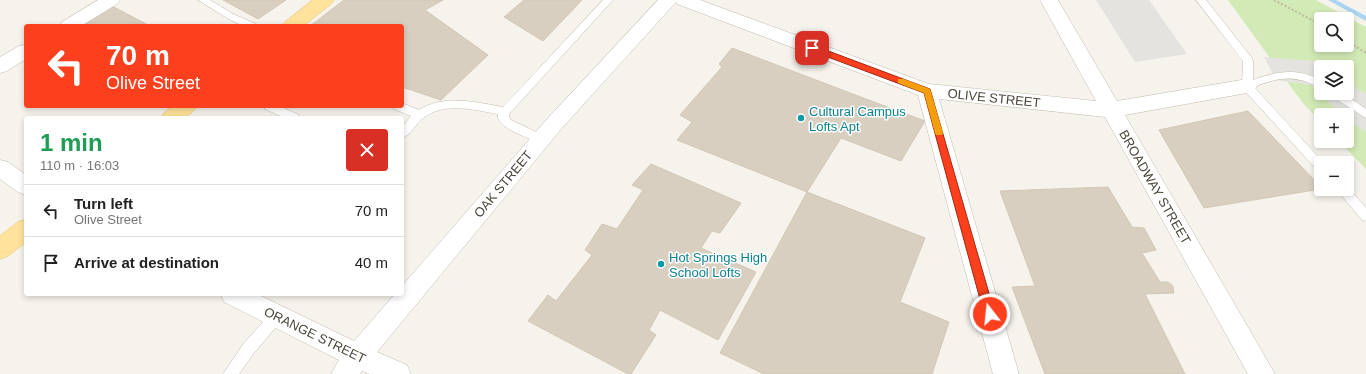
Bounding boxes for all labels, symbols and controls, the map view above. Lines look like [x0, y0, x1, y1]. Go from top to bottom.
map controls [1314, 12, 1354, 196]
button: search [1314, 12, 1354, 52]
pin [795, 31, 829, 65]
icon: arrive [801, 37, 823, 59]
icon: left [40, 40, 92, 92]
text: 70 m [106, 40, 170, 71]
button: layers [1314, 60, 1354, 100]
text: Olive Street [106, 73, 200, 93]
street label: OLIVE STREET [947, 86, 1041, 110]
place label: Cultural Campus Lofts Apt [809, 104, 906, 134]
button: + [1314, 108, 1354, 148]
marker: Cultural Campus Lofts Apt [796, 113, 806, 123]
street label: BROADWAY STREET [1116, 127, 1194, 247]
text: 1 min [40, 129, 103, 156]
button: close [346, 129, 388, 171]
street label: OAK STREET [471, 148, 535, 220]
button: − [1314, 156, 1354, 196]
text: 110 m · 16:03 [40, 158, 119, 173]
text: Turn left [74, 195, 133, 212]
icon: left [40, 200, 62, 222]
text: 70 m [355, 202, 388, 219]
text: Olive Street [74, 212, 142, 227]
place label: Hot Springs High School Lofts [669, 250, 767, 280]
icon: arrive [40, 252, 62, 274]
text: Arrive at destination [74, 254, 219, 271]
text: 40 m [355, 254, 388, 271]
marker: Hot Springs High School Lofts [656, 259, 666, 269]
position arrow [969, 293, 1011, 335]
street label: ORANGE STREET [262, 304, 368, 366]

